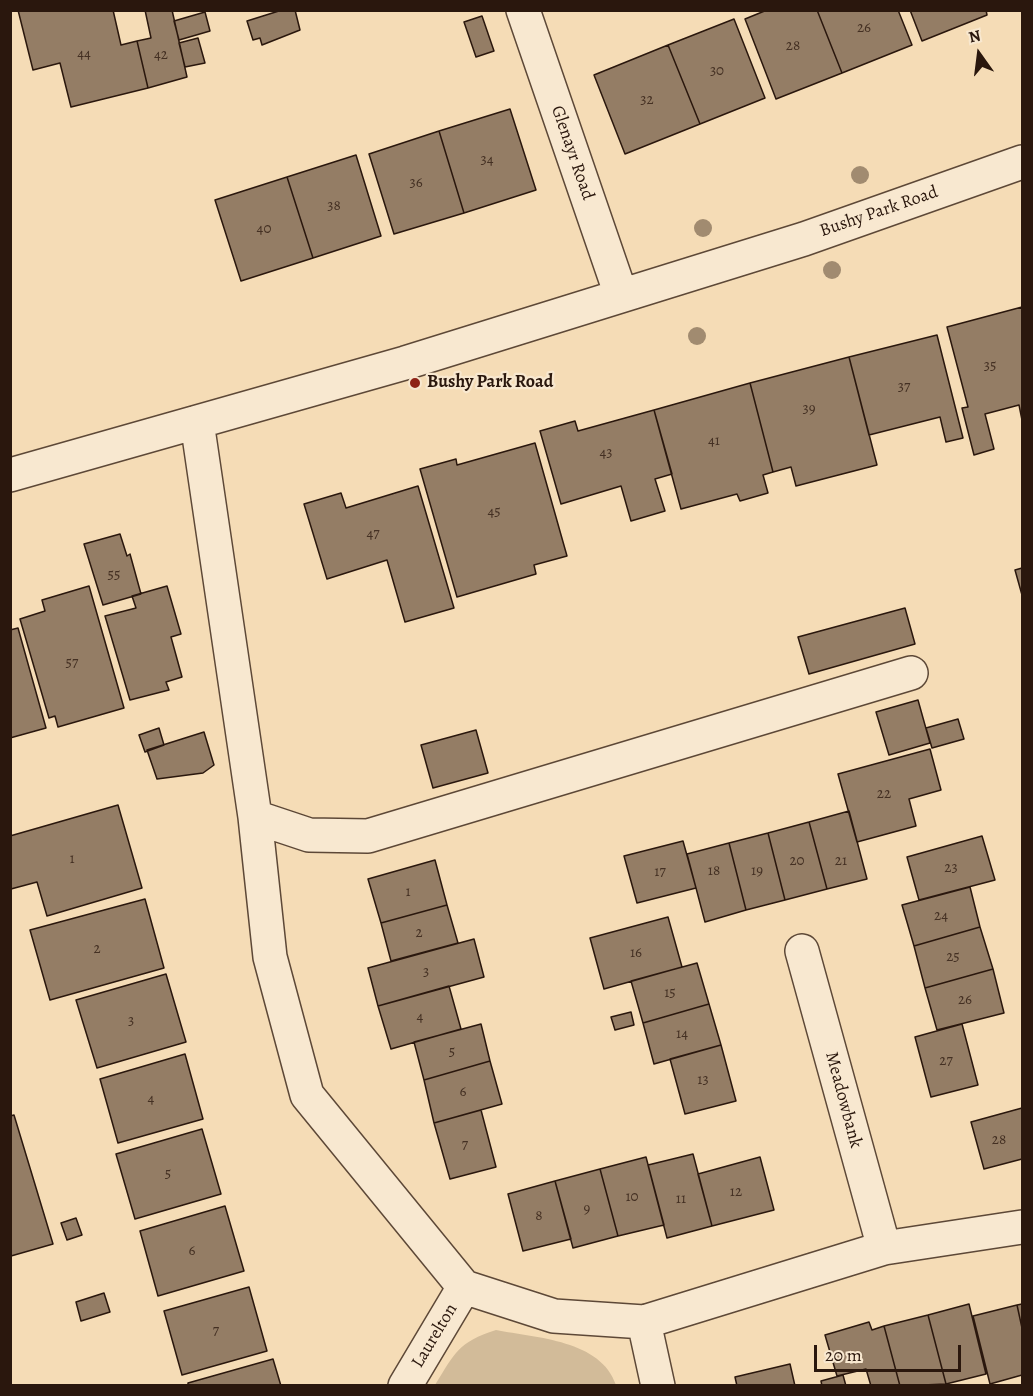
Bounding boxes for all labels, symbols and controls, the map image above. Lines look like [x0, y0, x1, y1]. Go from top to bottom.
house number: 26 [857, 19, 871, 37]
north arrow [949, 24, 1009, 84]
text: N [966, 24, 983, 49]
house number: 28 [786, 37, 800, 55]
house number: 44 [77, 45, 91, 63]
house number: 42 [154, 46, 168, 64]
house number: 30 [710, 62, 724, 80]
house number: 32 [640, 91, 654, 109]
street label: Glenayr Road [546, 103, 598, 203]
house number: 34 [480, 151, 494, 169]
house number: 36 [409, 174, 423, 192]
street label: Bushy Park Road [817, 182, 941, 242]
house number: 38 [327, 197, 341, 215]
house number: 40 [257, 220, 271, 238]
house number: 35 [984, 357, 996, 375]
place label: Bushy Park Road [427, 372, 553, 394]
marker: Bushy Park Road [408, 376, 422, 390]
house number: 37 [898, 378, 910, 396]
house number: 39 [802, 400, 816, 418]
house number: 41 [708, 432, 720, 450]
house number: 43 [599, 444, 613, 462]
house number: 45 [487, 503, 501, 521]
house number: 47 [366, 525, 380, 543]
house number: 55 [108, 566, 120, 584]
house number: 57 [66, 654, 78, 672]
house number: 22 [877, 785, 891, 803]
house number: 1 [69, 850, 75, 868]
house number: 20 [789, 852, 805, 870]
house number: 21 [835, 852, 847, 870]
house number: 23 [944, 859, 958, 877]
house number: 18 [708, 862, 720, 880]
house number: 19 [751, 862, 763, 880]
house number: 17 [654, 863, 666, 881]
house number: 1 [405, 883, 411, 901]
house number: 24 [934, 907, 948, 925]
house number: 2 [415, 924, 423, 942]
house number: 2 [93, 940, 101, 958]
house number: 16 [630, 944, 642, 962]
house number: 25 [946, 948, 960, 966]
house number: 3 [423, 963, 429, 981]
house number: 15 [664, 984, 676, 1002]
house number: 26 [958, 991, 972, 1009]
house number: 4 [417, 1008, 423, 1026]
house number: 3 [128, 1012, 134, 1030]
house number: 14 [676, 1025, 688, 1043]
house number: 5 [449, 1043, 455, 1061]
street label: Meadowbank [820, 1050, 866, 1150]
house number: 27 [939, 1052, 953, 1070]
house number: 13 [697, 1071, 709, 1089]
house number: 6 [460, 1083, 466, 1101]
house number: 4 [148, 1090, 154, 1108]
house number: 28 [992, 1131, 1006, 1149]
house number: 7 [462, 1136, 468, 1154]
house number: 5 [165, 1165, 171, 1183]
house number: 12 [730, 1183, 742, 1201]
house number: 10 [625, 1188, 639, 1206]
house number: 11 [676, 1190, 686, 1208]
house number: 9 [584, 1200, 590, 1218]
house number: 8 [535, 1207, 543, 1225]
house number: 6 [189, 1242, 195, 1260]
street label: Laurelton [407, 1300, 463, 1372]
house number: 7 [213, 1322, 219, 1340]
scale bar [817, 1333, 964, 1371]
text: 20 m [825, 1343, 862, 1367]

